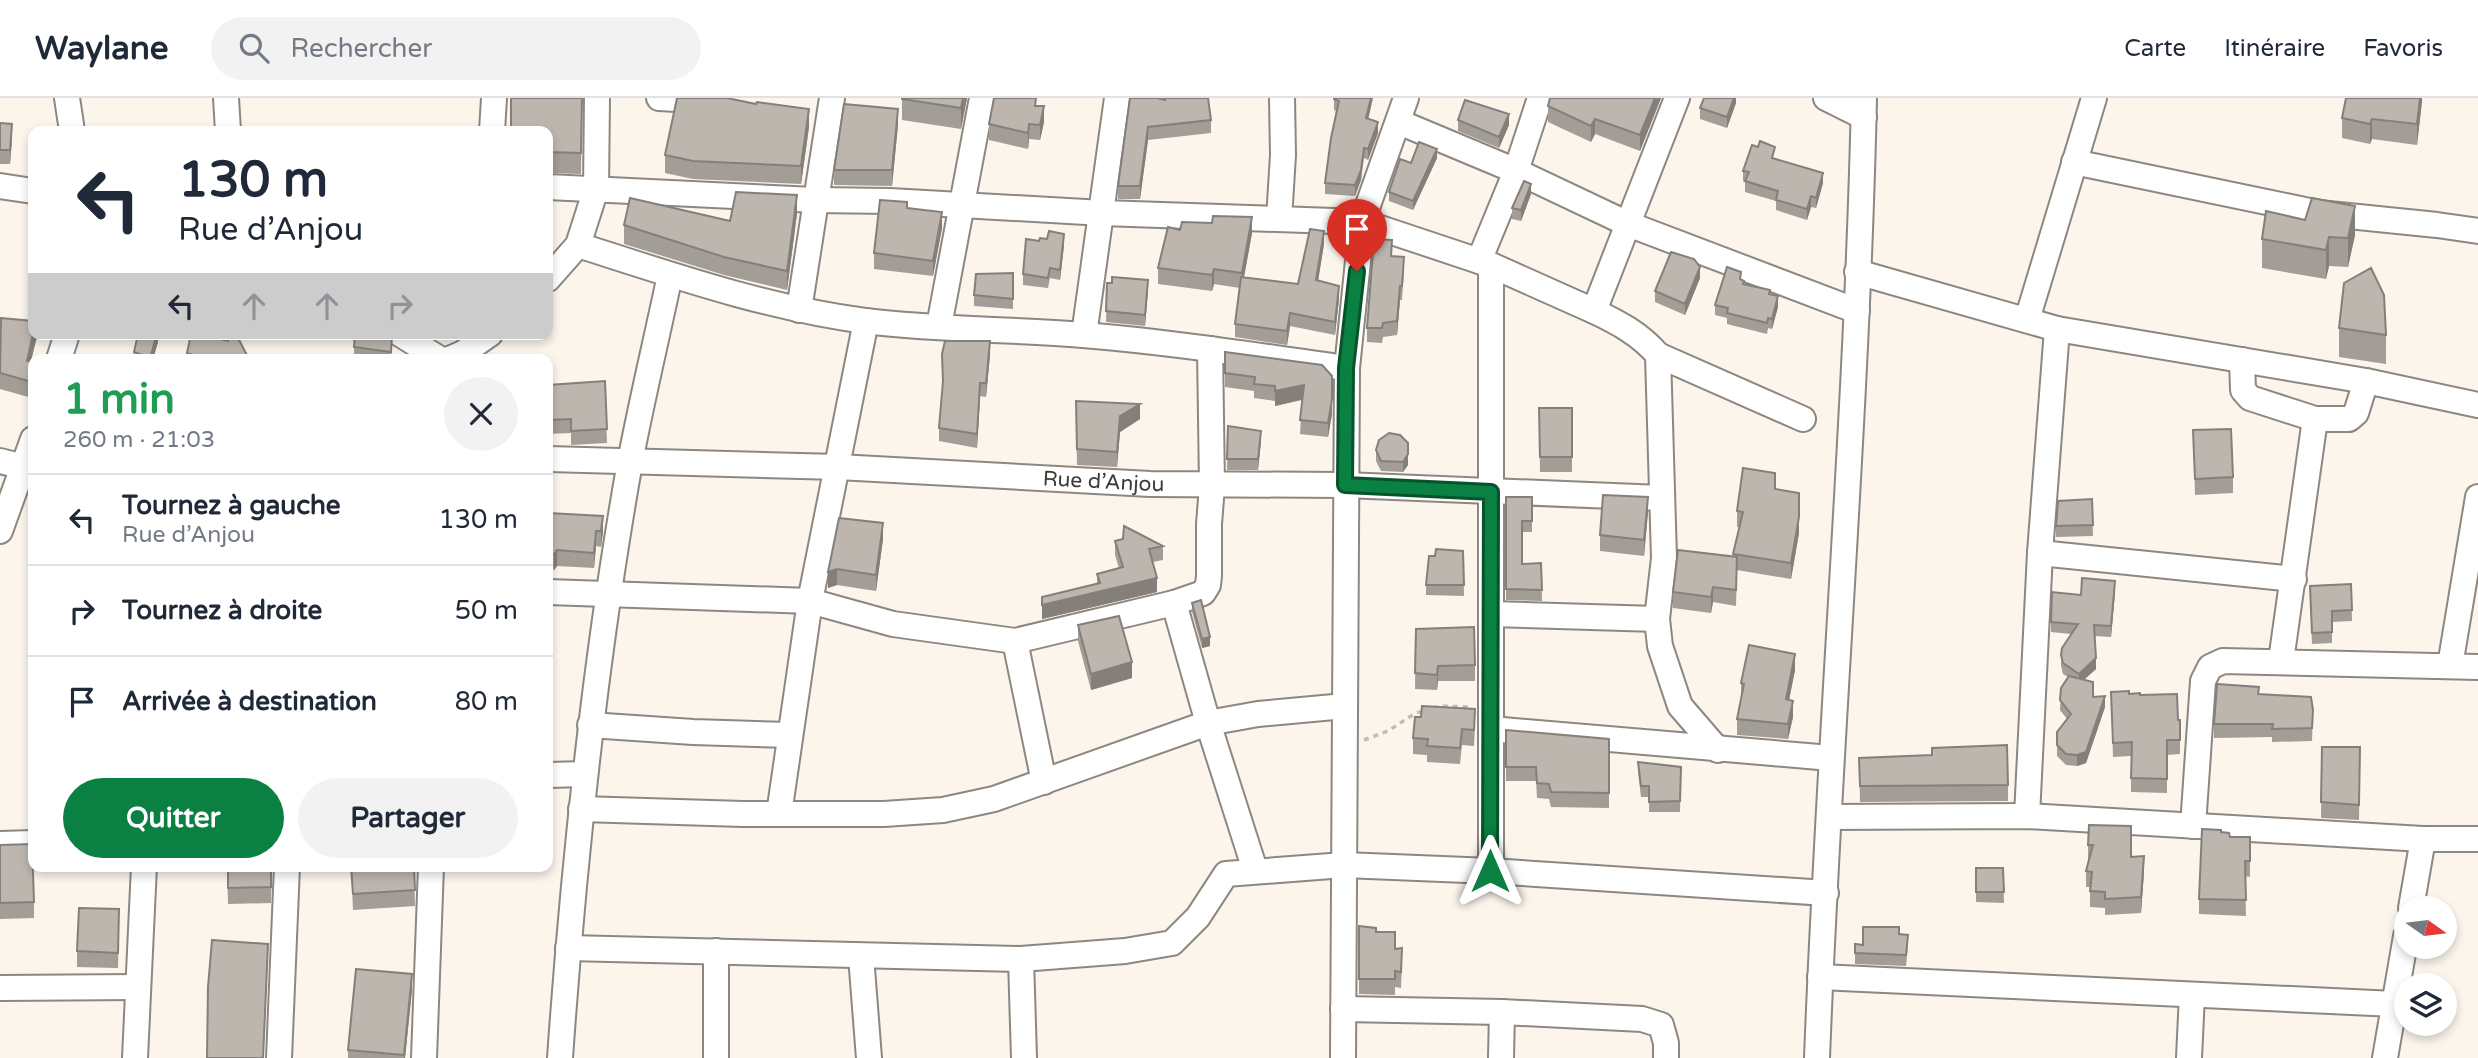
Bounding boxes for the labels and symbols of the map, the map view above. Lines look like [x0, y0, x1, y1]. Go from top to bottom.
pin [1327, 199, 1387, 271]
street label: Rue d’Anjou [1042, 466, 1164, 497]
position arrow [1453, 834, 1527, 908]
north arrow [2394, 896, 2457, 959]

